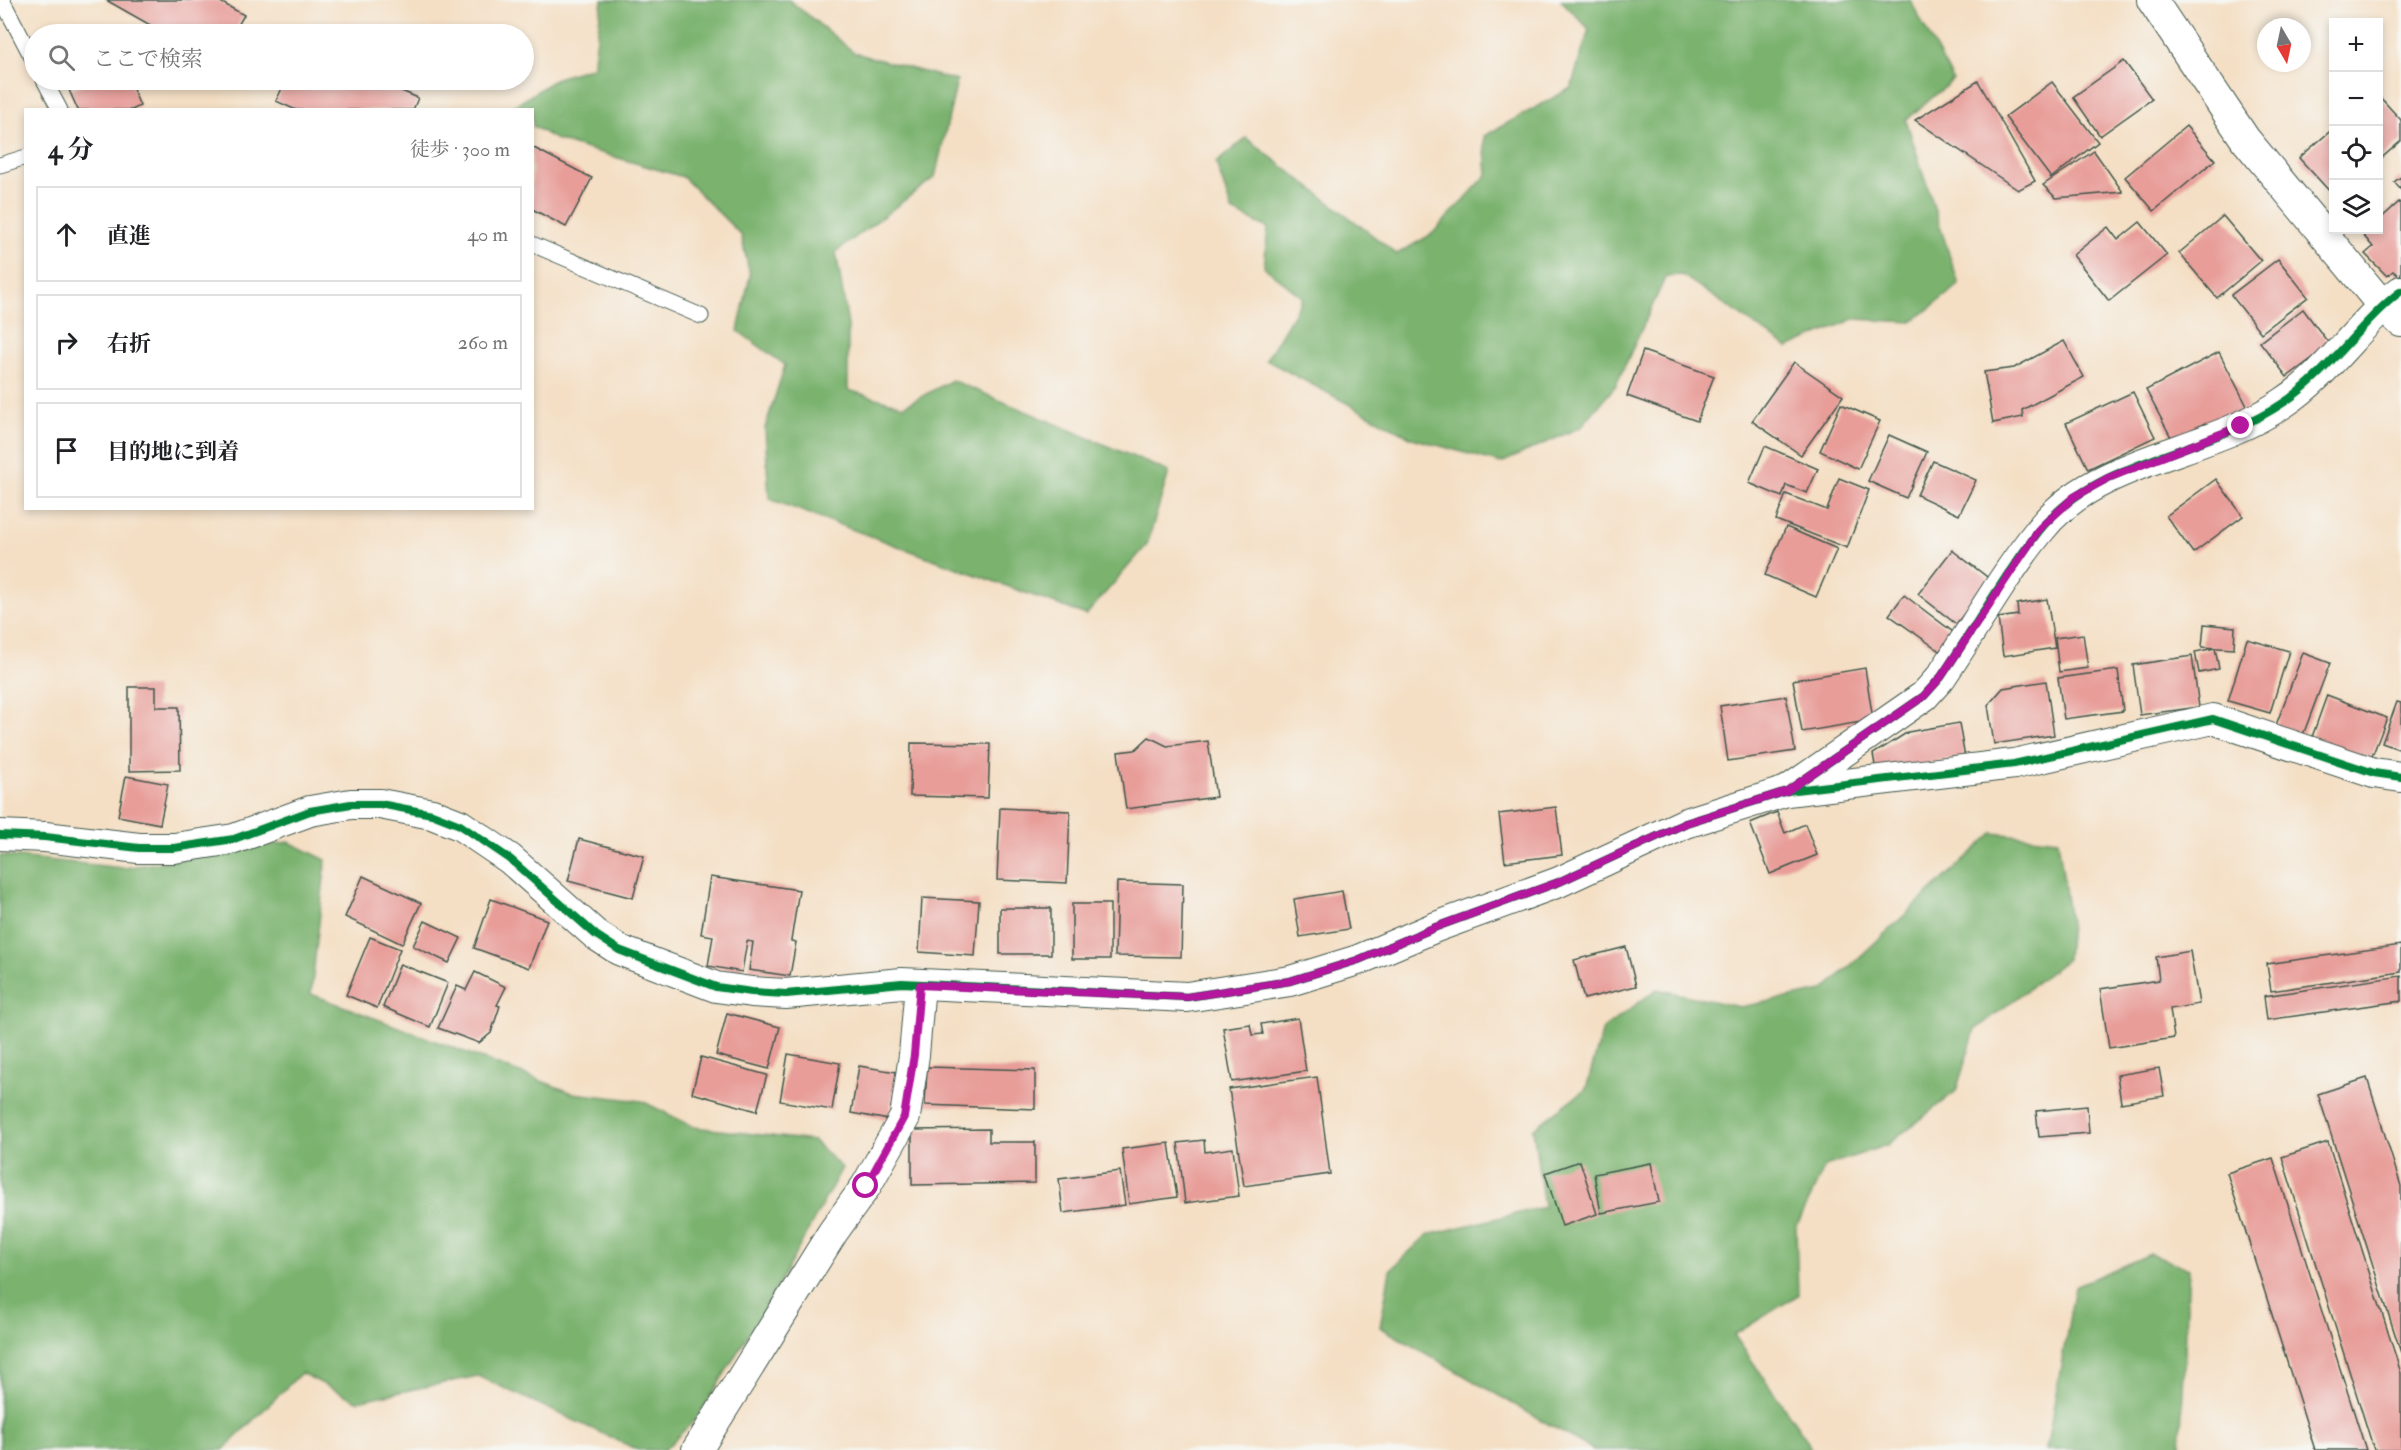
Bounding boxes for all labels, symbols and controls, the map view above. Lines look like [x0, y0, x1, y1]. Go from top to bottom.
north arrow [2257, 18, 2311, 72]
map controls [2329, 18, 2383, 234]
button: + [2329, 18, 2383, 72]
search box [24, 24, 534, 90]
icon: search [45, 41, 78, 74]
text: ここで検索 [93, 45, 203, 73]
button: − [2329, 72, 2383, 126]
button: locate [2329, 126, 2383, 180]
text: 4 分 [48, 134, 94, 166]
text: 徒歩 · 300 m [410, 137, 510, 162]
button: layers [2329, 180, 2383, 234]
icon: ahead [50, 218, 83, 251]
text: 直進 [107, 222, 151, 250]
text: 40 m [467, 222, 508, 247]
icon: right [50, 326, 83, 359]
text: 右折 [107, 330, 151, 358]
text: 260 m [458, 330, 508, 355]
route end [2227, 412, 2253, 438]
icon: arrive [50, 434, 83, 467]
text: 目的地に到着 [107, 438, 239, 466]
route start [852, 1172, 878, 1198]

